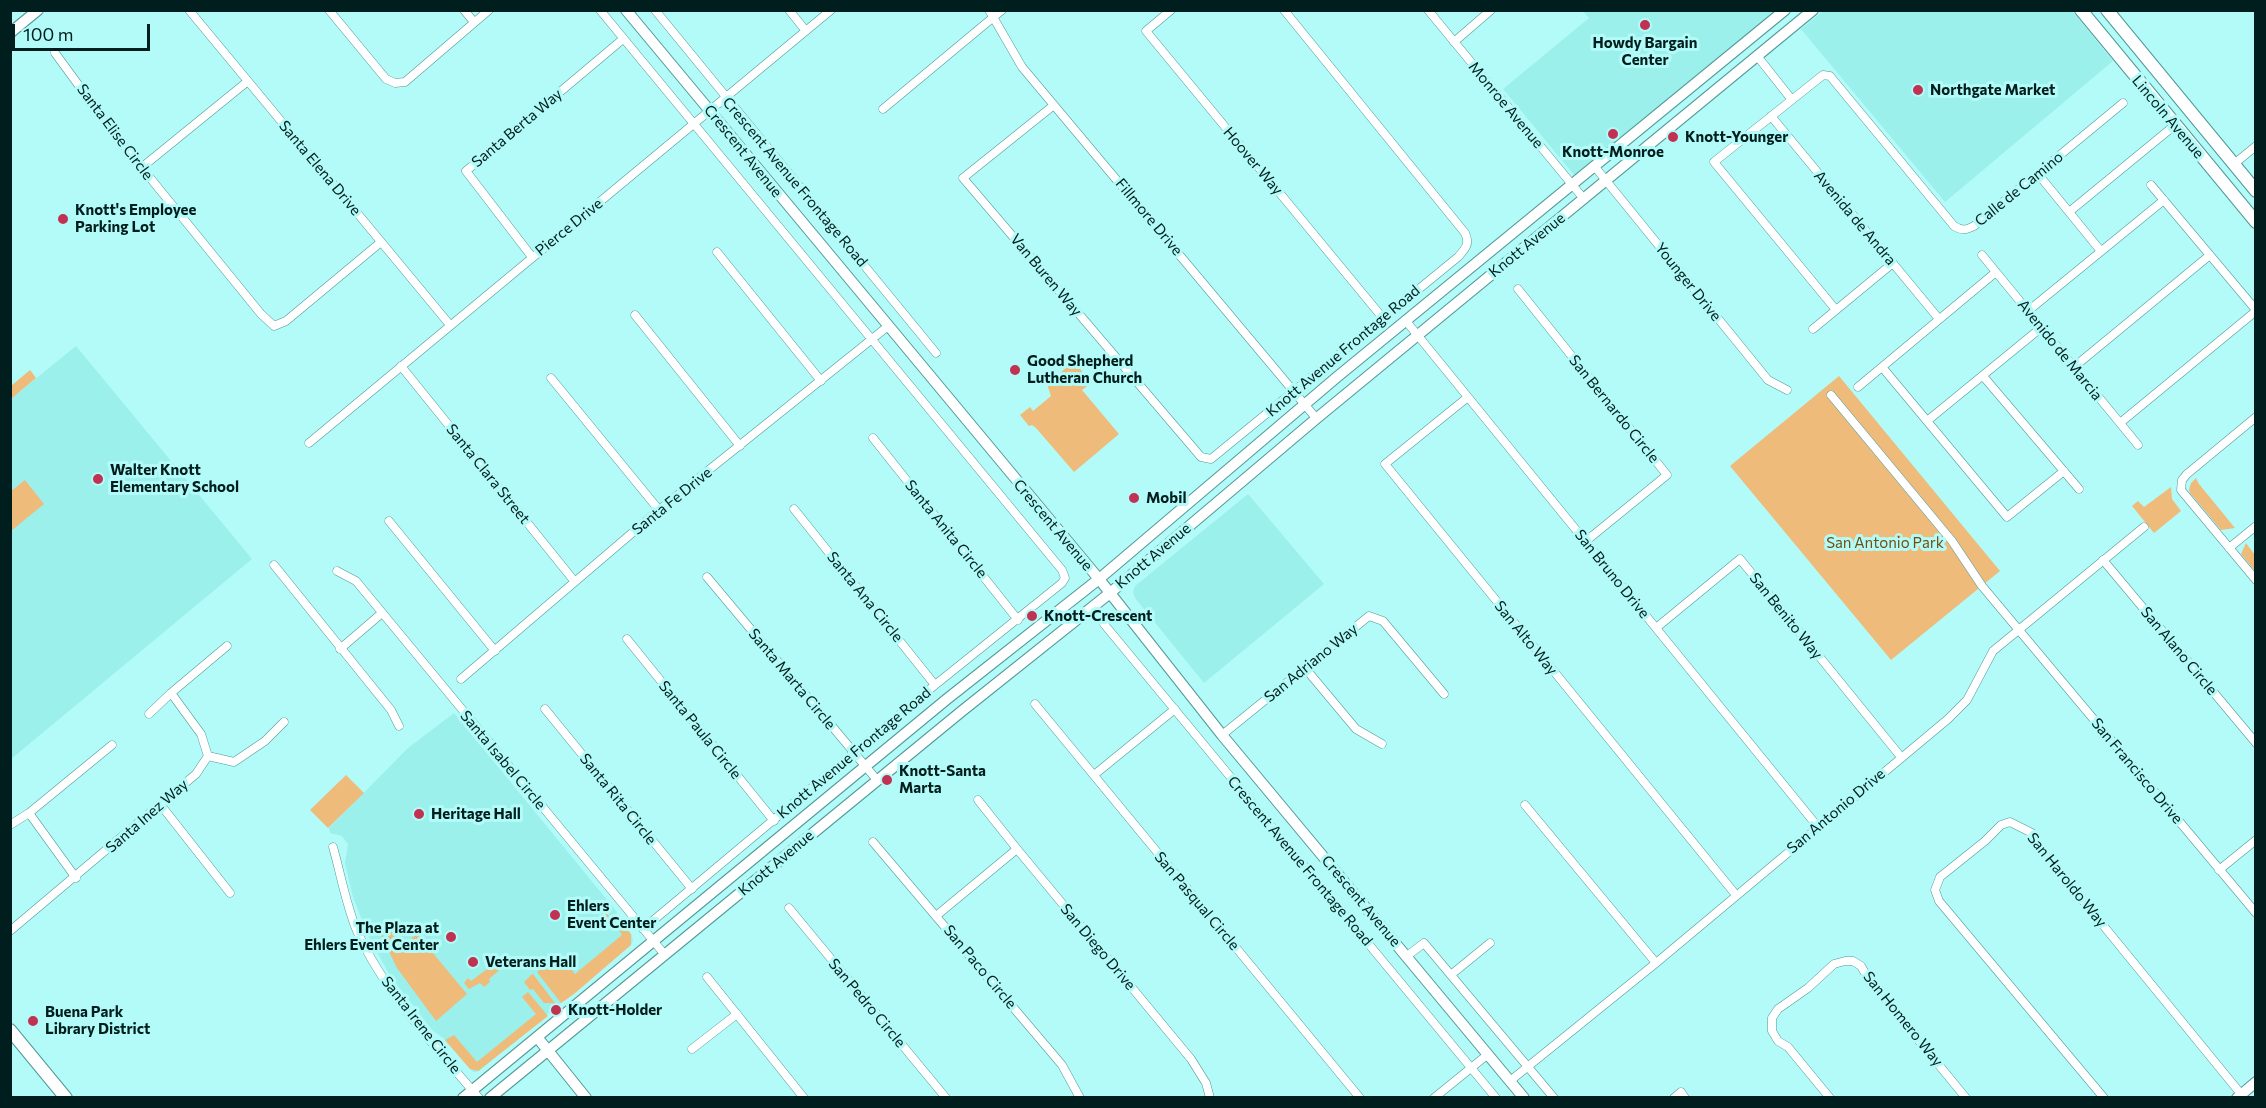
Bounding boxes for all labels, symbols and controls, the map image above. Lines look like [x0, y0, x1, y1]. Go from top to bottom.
scale bar [15, 12, 153, 50]
marker: Howdy Bargain Center [1638, 18, 1652, 32]
text: 100 m [23, 23, 73, 45]
place label: Howdy Bargain Center [1593, 34, 1697, 69]
street label: Monroe Avenue [1465, 58, 1547, 152]
street label: Lincoln Avenue [2128, 72, 2208, 162]
street label: Santa Elise Circle [73, 81, 157, 183]
place label: Northgate Market [1930, 81, 2055, 99]
marker: Northgate Market [1911, 83, 1925, 97]
street label: Santa Berta Way [468, 85, 566, 171]
street label: Crescent Avenue Frontage Road [719, 93, 871, 271]
street label: Crescent Avenue [700, 101, 786, 201]
street label: Santa Elena Drive [275, 117, 365, 219]
street label: Hoover Way [1219, 123, 1287, 199]
marker: Knott-Monroe [1606, 127, 1620, 141]
place label: Knott-Younger [1685, 128, 1788, 146]
marker: Knott-Younger [1666, 130, 1680, 144]
place label: Knott-Monroe [1562, 143, 1664, 161]
street label: Calle de Camino [1971, 148, 2067, 230]
street label: Avenida de Andra [1810, 167, 1900, 269]
street label: Fillmore Drive [1112, 175, 1186, 259]
street label: Pierce Drive [532, 194, 606, 260]
place label: Knott's Employee Parking Lot [75, 201, 196, 236]
street label: Knott Avenue [1485, 209, 1569, 281]
marker: Knott's Employee Parking Lot [56, 212, 70, 226]
street label: Van Buren Way [1006, 230, 1086, 320]
street label: Younger Drive [1651, 239, 1725, 325]
street label: Knott Avenue Frontage Road [1263, 281, 1423, 421]
street label: Avenido de Marcia [2014, 296, 2106, 404]
place label: Good Shepherd Lutheran Church [1027, 352, 1142, 387]
street label: San Bernardo Circle [1565, 352, 1663, 466]
marker: Good Shepherd Lutheran Church [1008, 363, 1022, 377]
street label: Santa Clara Street [442, 421, 534, 527]
place label: Walter Knott Elementary School [110, 461, 239, 496]
street label: Santa Fe Drive [628, 463, 716, 539]
marker: Walter Knott Elementary School [91, 472, 105, 486]
street label: Santa Anita Circle [901, 476, 991, 582]
street label: Crescent Avenue [1010, 476, 1096, 574]
place label: Mobil [1146, 489, 1186, 507]
marker: Mobil [1127, 491, 1141, 505]
street label: Knott Avenue [1112, 519, 1194, 593]
street label: San Bruno Drive [1571, 526, 1653, 622]
park label: San Antonio Park [1826, 534, 1944, 552]
street label: Santa Ana Circle [823, 548, 907, 646]
street label: San Benito Way [1746, 569, 1826, 663]
street label: San Alto Way [1491, 597, 1561, 679]
street label: San Alano Circle [2137, 603, 2221, 699]
place label: Knott-Crescent [1044, 607, 1152, 625]
marker: Knott-Crescent [1025, 609, 1039, 623]
street label: San Adriano Way [1261, 620, 1361, 706]
street label: Santa Marta Circle [745, 625, 839, 733]
street label: Santa Paula Circle [655, 677, 745, 783]
street label: Knott Avenue Frontage Road [774, 683, 934, 823]
street label: Santa Isabel Circle [456, 707, 550, 813]
street label: San Francisco Drive [2088, 715, 2186, 827]
street label: Santa Rita Circle [576, 750, 660, 848]
place label: Knott-Santa Marta [899, 762, 986, 797]
street label: San Antonio Drive [1783, 765, 1889, 857]
street label: Crescent Avenue Frontage Road [1224, 772, 1376, 950]
marker: Knott-Santa Marta [880, 773, 894, 787]
street label: Santa Inez Way [102, 775, 192, 857]
place label: Heritage Hall [431, 805, 521, 823]
marker: Heritage Hall [412, 807, 426, 821]
street label: Knott Avenue [735, 826, 817, 900]
street label: San Haroldo Way [2023, 829, 2111, 931]
street label: San Pasqual Circle [1151, 848, 1243, 954]
street label: Crescent Avenue [1318, 852, 1404, 950]
place label: Ehlers Event Center [567, 897, 656, 932]
street label: San Diego Drive [1057, 900, 1139, 994]
marker: Ehlers Event Center [548, 908, 562, 922]
place label: The Plaza at Ehlers Event Center [304, 919, 439, 954]
street label: San Paco Circle [940, 922, 1020, 1012]
marker: The Plaza at Ehlers Event Center [444, 930, 458, 944]
place label: Veterans Hall [485, 953, 576, 971]
marker: Veterans Hall [466, 955, 480, 969]
street label: San Pedro Circle [825, 955, 909, 1051]
street label: San Homero Way [1859, 968, 1947, 1070]
street label: Santa Irene Circle [377, 973, 465, 1077]
place label: Knott-Holder [568, 1001, 662, 1019]
place label: Buena Park Library District [45, 1003, 150, 1038]
marker: Knott-Holder [549, 1003, 563, 1017]
marker: Buena Park Library District [26, 1014, 40, 1028]

